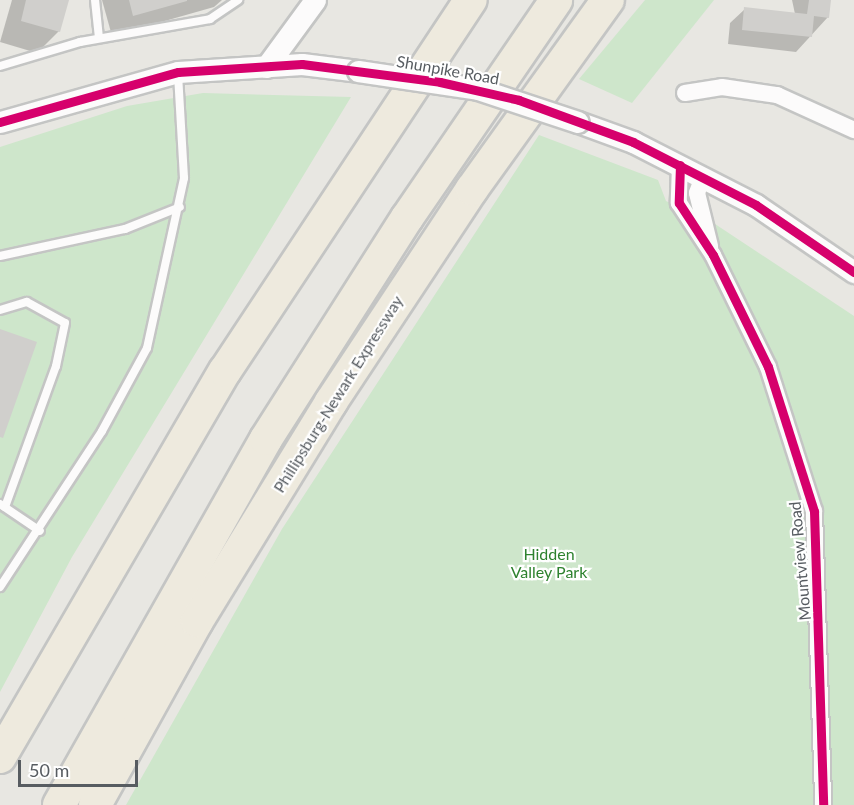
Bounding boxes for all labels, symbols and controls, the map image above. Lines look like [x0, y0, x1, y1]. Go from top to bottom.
street label: Shunpike Road [395, 52, 501, 88]
street label: Phillipsburg-Newark Expressway [269, 292, 407, 496]
street label: Mountview Road [785, 501, 815, 621]
park label: Hidden Valley Park [511, 544, 587, 582]
scale bar [21, 748, 141, 786]
text: 50 m [29, 759, 69, 781]

